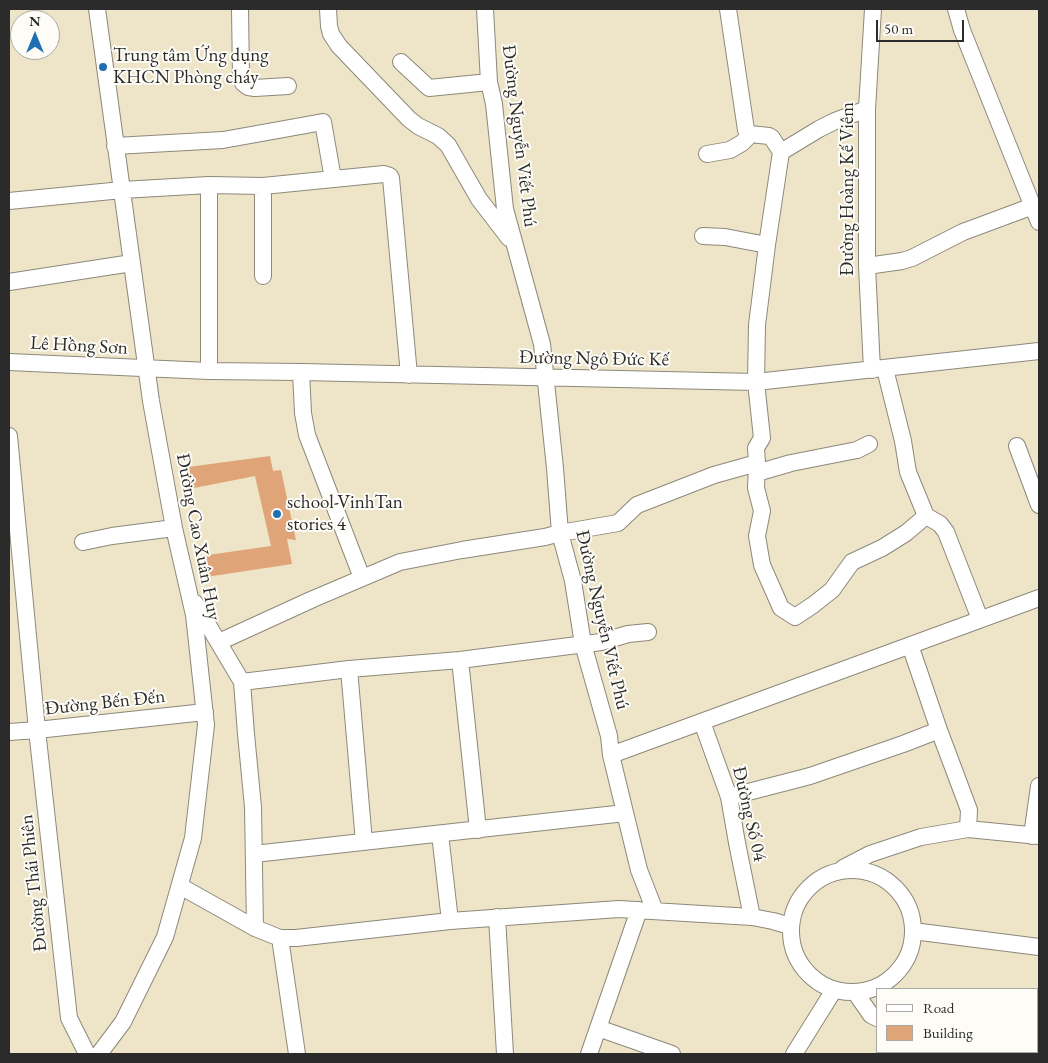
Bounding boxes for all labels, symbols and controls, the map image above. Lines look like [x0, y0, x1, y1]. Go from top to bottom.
north arrow [10, 10, 60, 60]
scale bar [878, 10, 966, 42]
text: N [29, 12, 41, 30]
text: 50 m [884, 19, 913, 38]
street label: Đường Nguyễn Viết Phú [496, 43, 542, 229]
place label: Trung tâm Ứng dụng KHCN Phòng cháy [113, 45, 268, 89]
marker: Trung tâm Ứng dụng KHCN Phòng cháy [97, 61, 109, 73]
street label: Đường Hoàng Kế Viêm [837, 102, 859, 276]
street label: Lê Hồng Sơn [30, 332, 128, 360]
street label: Đường Ngô Đức Kế [519, 346, 669, 372]
street label: Đường Cao Xuân Huy [171, 452, 225, 622]
place label: school-VinhTan stories 4 [287, 492, 403, 536]
marker: school-VinhTan stories 4 [271, 508, 283, 520]
street label: Đường Nguyễn Viết Phú [570, 528, 634, 712]
street label: Đường Bến Đến [44, 685, 166, 721]
street label: Đường Số 04 [727, 764, 771, 864]
street label: Đường Thái Phiên [15, 813, 53, 953]
legend [876, 988, 1038, 1053]
text: Road [923, 998, 954, 1017]
text: Building [923, 1023, 973, 1042]

